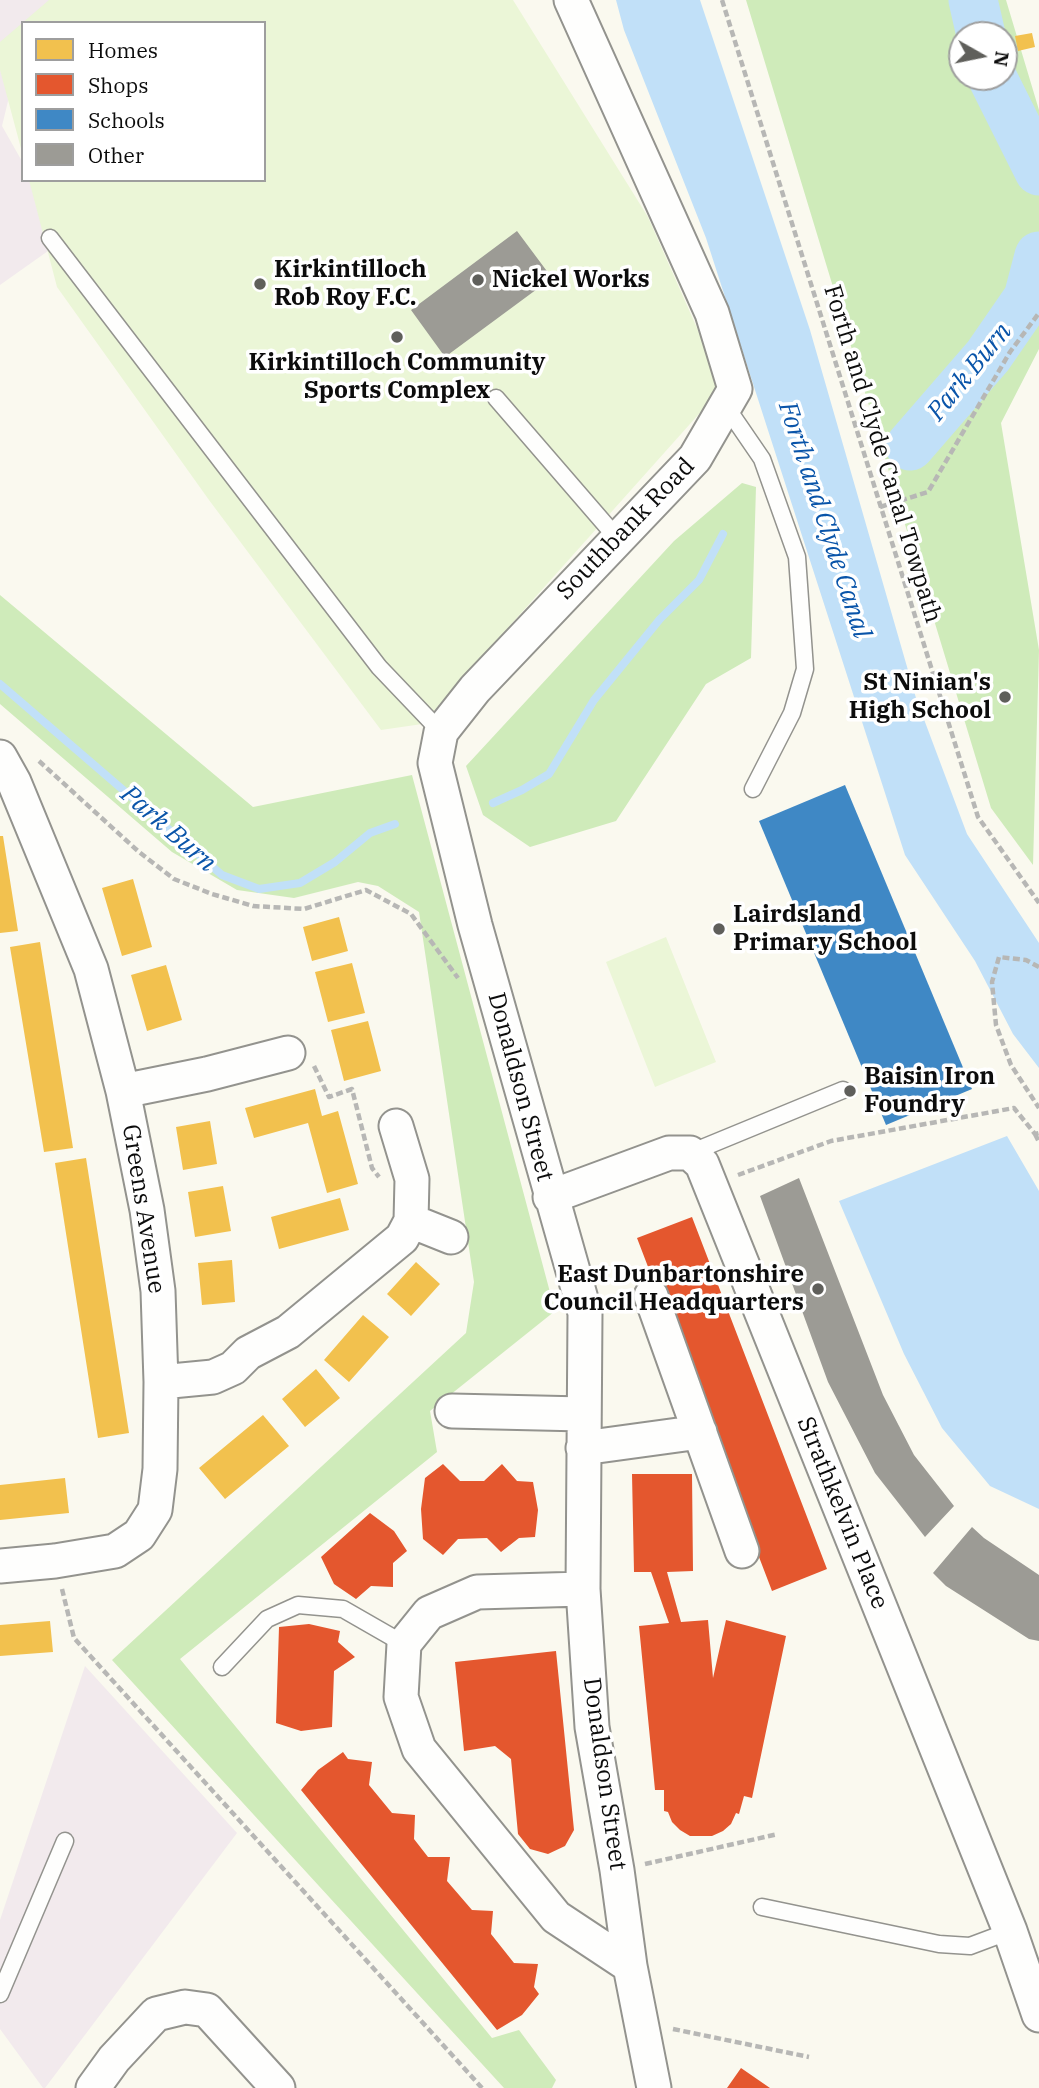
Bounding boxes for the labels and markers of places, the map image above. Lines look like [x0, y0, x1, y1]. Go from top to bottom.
place label: Kirkintilloch Rob Roy F.C. [274, 256, 427, 312]
place label: Nickel Works [492, 266, 650, 294]
marker: Nickel Works [470, 272, 486, 288]
marker: Kirkintilloch Rob Roy F.C. [252, 276, 268, 292]
marker: Kirkintilloch Community Sports Complex [389, 329, 405, 345]
place label: Kirkintilloch Community Sports Complex [249, 349, 545, 405]
place label: St Ninian's High School [849, 669, 991, 725]
marker: St Ninian's High School [997, 689, 1013, 705]
place label: Lairdsland Primary School [733, 901, 917, 957]
marker: Lairdsland Primary School [711, 921, 727, 937]
place label: Baisin Iron Foundry [864, 1063, 995, 1119]
marker: Baisin Iron Foundry [842, 1083, 858, 1099]
place label: East Dunbartonshire Council Headquarters [543, 1261, 804, 1317]
marker: East Dunbartonshire Council Headquarters [810, 1281, 826, 1297]

